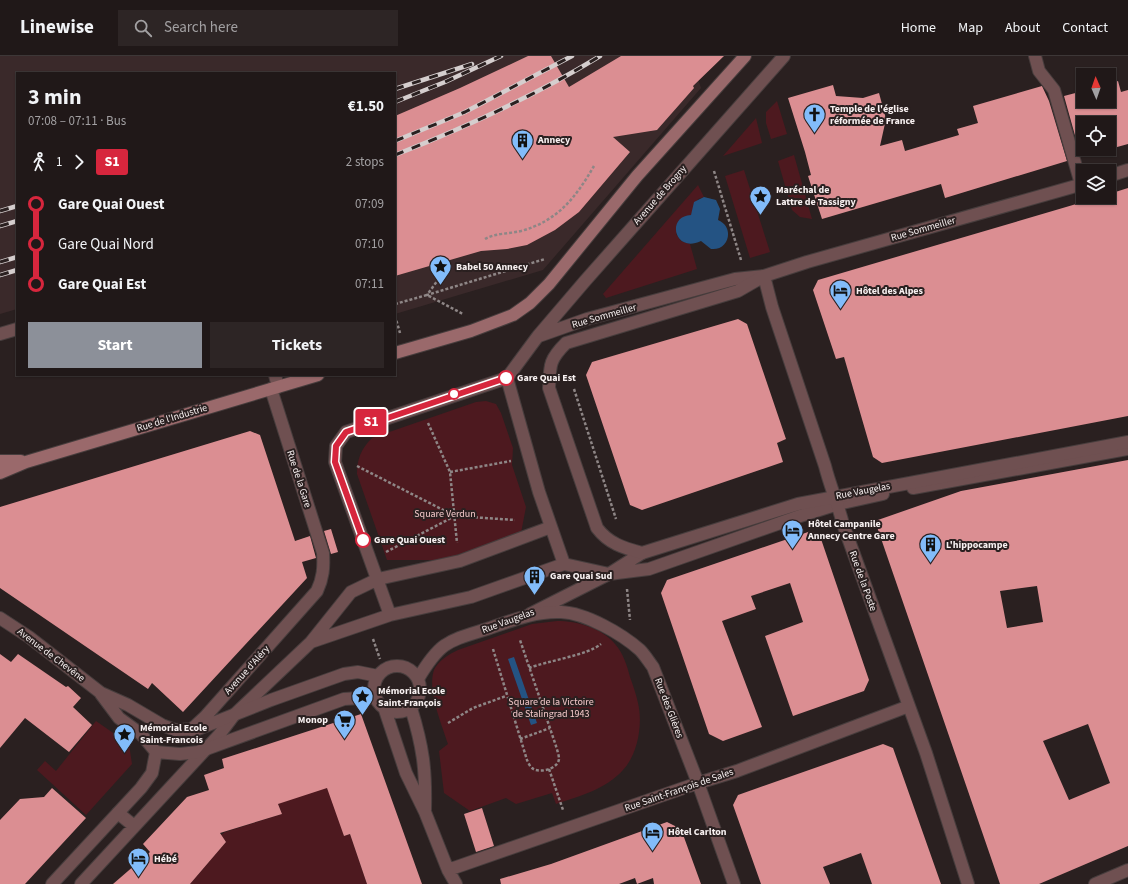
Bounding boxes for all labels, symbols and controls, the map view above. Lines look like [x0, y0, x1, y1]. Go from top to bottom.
search box [118, 10, 398, 46]
text: Linewise [20, 14, 94, 41]
icon: search [132, 17, 154, 39]
text: Search here [164, 17, 238, 38]
text: Home [901, 18, 936, 38]
text: Map [958, 18, 983, 38]
text: About [1005, 18, 1040, 38]
text: Contact [1062, 18, 1108, 38]
north arrow [1076, 68, 1116, 108]
map controls [1076, 68, 1116, 204]
text: 3 min [28, 81, 82, 113]
text: €1.50 [348, 96, 384, 117]
church icon: Temple de l'église réformée de France [801, 102, 827, 135]
place label: Temple de l'église réformée de France [830, 102, 915, 128]
text: 07:08 – 07:11 · Bus [28, 112, 126, 130]
button: locate [1076, 116, 1116, 156]
building icon: Annecy [509, 127, 535, 160]
place label: Annecy [537, 133, 571, 147]
icon: walk [28, 151, 50, 173]
icon: forward [68, 151, 90, 173]
text: S1 [104, 152, 120, 172]
text: 1 [56, 153, 62, 171]
text: 2 stops [346, 153, 384, 171]
street label: Avenue de Brogny [630, 162, 690, 228]
button: layers [1076, 164, 1116, 204]
place icon: Maréchal de Lattre de Tassigny [748, 183, 774, 216]
place label: Maréchal de Lattre de Tassigny [776, 183, 857, 209]
text: Gare Quai Ouest [58, 194, 165, 215]
text: 07:09 [355, 195, 384, 213]
street label: Rue Sommeiller [889, 213, 957, 245]
text: Gare Quai Nord [58, 234, 154, 255]
text: 07:10 [355, 235, 384, 253]
place icon: Babel 50 Annecy [428, 254, 454, 287]
place label: Babel 50 Annecy [456, 260, 529, 274]
text: Gare Quai Est [58, 274, 146, 295]
text: 07:11 [355, 275, 384, 293]
hotel icon: Hôtel des Alpes [828, 278, 854, 311]
place label: Hôtel des Alpes [856, 284, 924, 298]
street label: Rue Sommeiller [570, 300, 638, 332]
button: Start [28, 322, 202, 368]
button: Tickets [210, 322, 384, 368]
marker: Gare Quai Est [498, 370, 514, 386]
place label: Gare Quai Est [517, 371, 576, 385]
unlabelled marker [448, 388, 460, 400]
street label: Rue de l'Industrie [135, 401, 209, 435]
line badge: S1 [353, 409, 389, 435]
text: S1 [363, 412, 379, 432]
street label: Rue de la Gare [283, 448, 315, 510]
street label: Rue Vaugelas [835, 479, 891, 503]
park label: Square Verdun [414, 507, 476, 521]
hotel icon: Hôtel Campanile Annecy Centre Gare [780, 517, 806, 550]
place label: Hôtel Campanile Annecy Centre Gare [807, 517, 895, 543]
marker: Gare Quai Ouest [355, 532, 371, 548]
building icon: L'hippocampe [917, 532, 943, 565]
place label: Gare Quai Ouest [374, 533, 445, 547]
place label: L'hippocampe [946, 538, 1008, 552]
street label: Rue de la Poste [846, 549, 880, 613]
building icon: Gare Quai Sud [522, 563, 548, 596]
place label: Gare Quai Sud [550, 569, 612, 583]
street label: Rue Vaugelas [480, 605, 536, 637]
street label: Avenue de Chevêne [14, 625, 88, 685]
street label: Avenue d'Aléry [221, 642, 273, 698]
street label: Rue des Glières [651, 676, 687, 740]
place icon: Mémorial Ecole Saint-François [349, 684, 375, 717]
place label: Mémorial Ecole Saint-François [378, 684, 445, 710]
park label: Square de la Victoire de Stalingrad 1943 [508, 695, 594, 721]
supermarket icon: Monop [331, 707, 357, 740]
place label: Monop [298, 713, 328, 727]
place icon: Mémorial Ecole Saint-Francois [111, 721, 137, 754]
place label: Mémorial Ecole Saint-Francois [140, 721, 207, 747]
street label: Rue Saint-François de Sales [623, 765, 735, 815]
hotel icon: Hôtel Carlton [639, 819, 665, 852]
place label: Hôtel Carlton [668, 825, 727, 839]
hotel icon: Hébé [126, 846, 152, 879]
place label: Hébé [154, 852, 177, 866]

